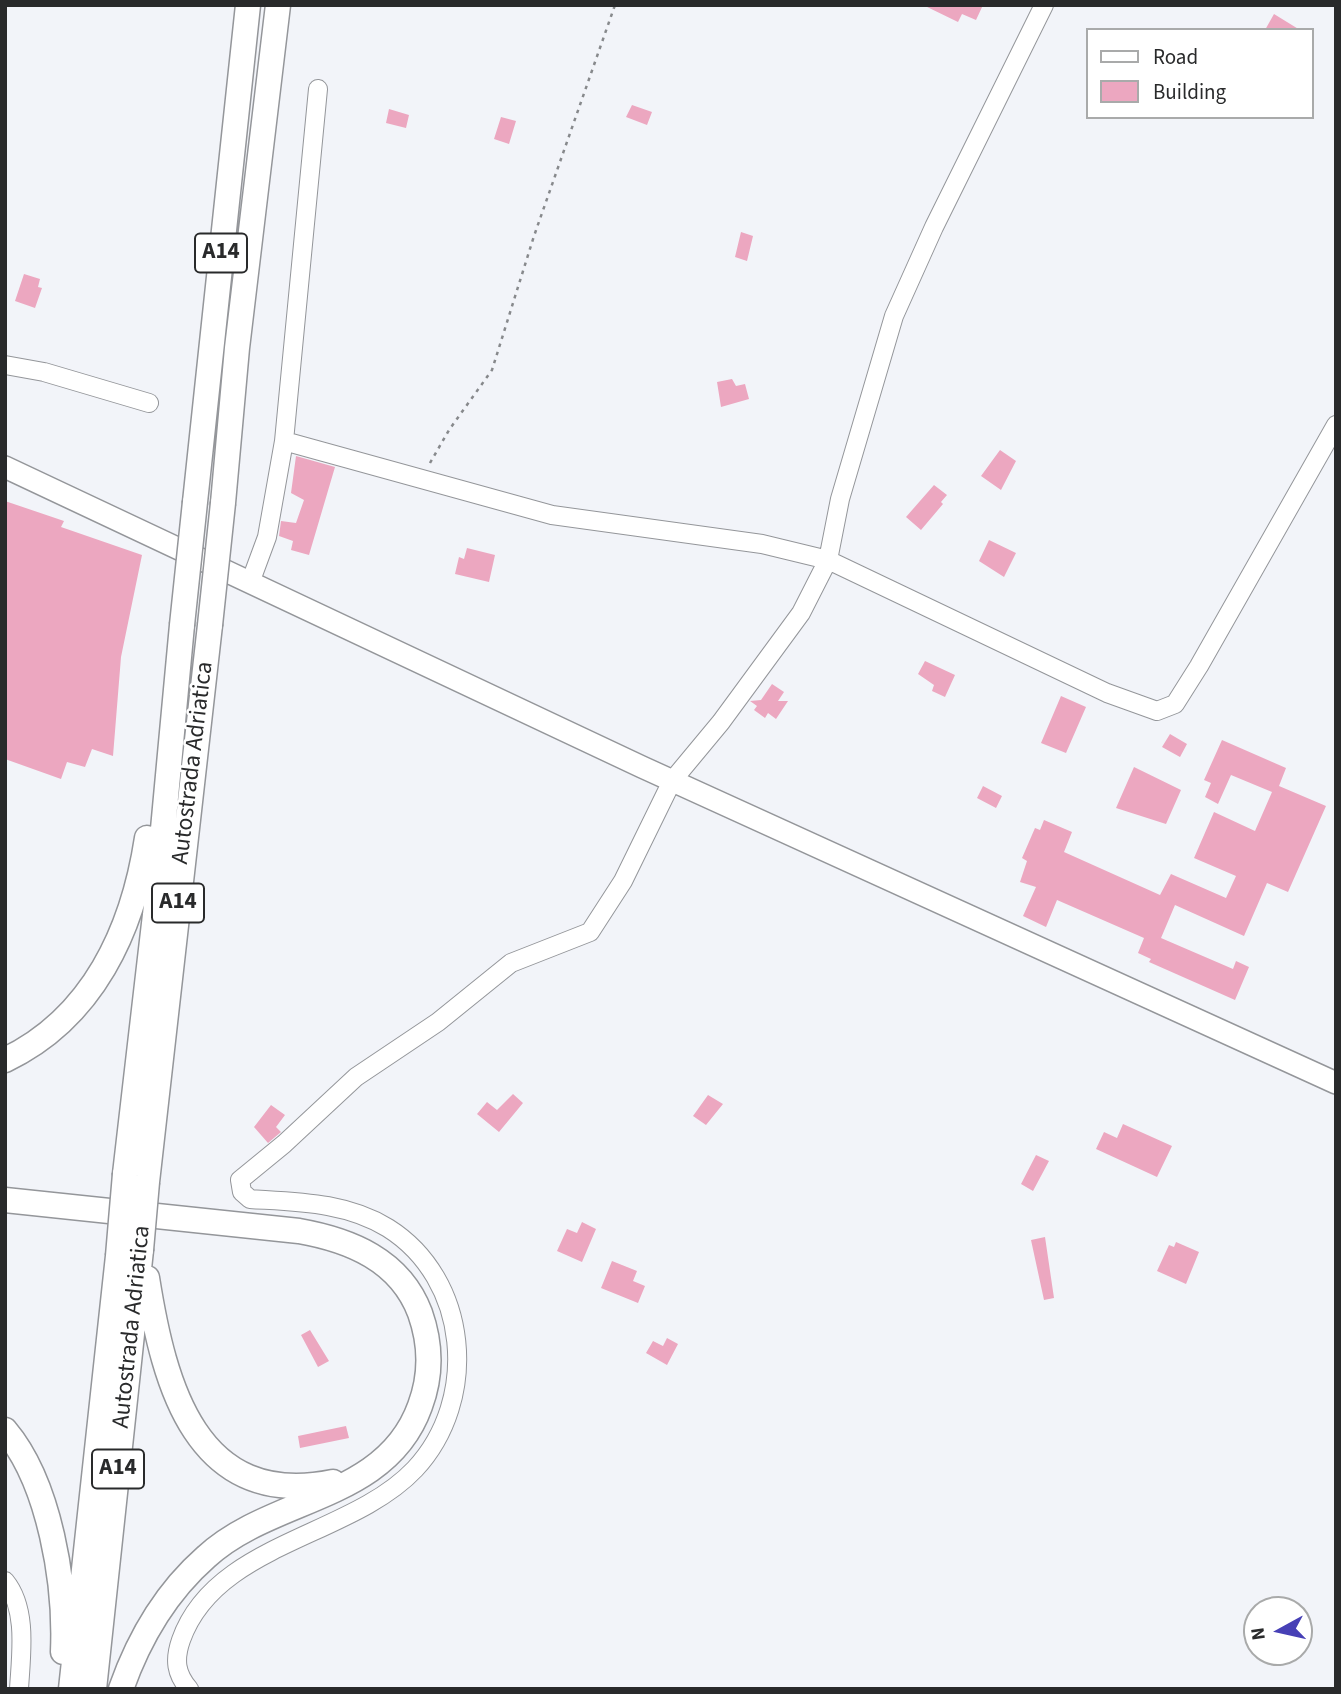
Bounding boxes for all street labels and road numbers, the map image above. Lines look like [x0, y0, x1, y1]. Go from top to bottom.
road number: A14 [195, 234, 247, 272]
street label: Autostrada Adriatica [167, 660, 221, 866]
road number: A14 [152, 884, 204, 922]
street label: Autostrada Adriatica [108, 1224, 158, 1430]
road number: A14 [92, 1450, 144, 1488]

